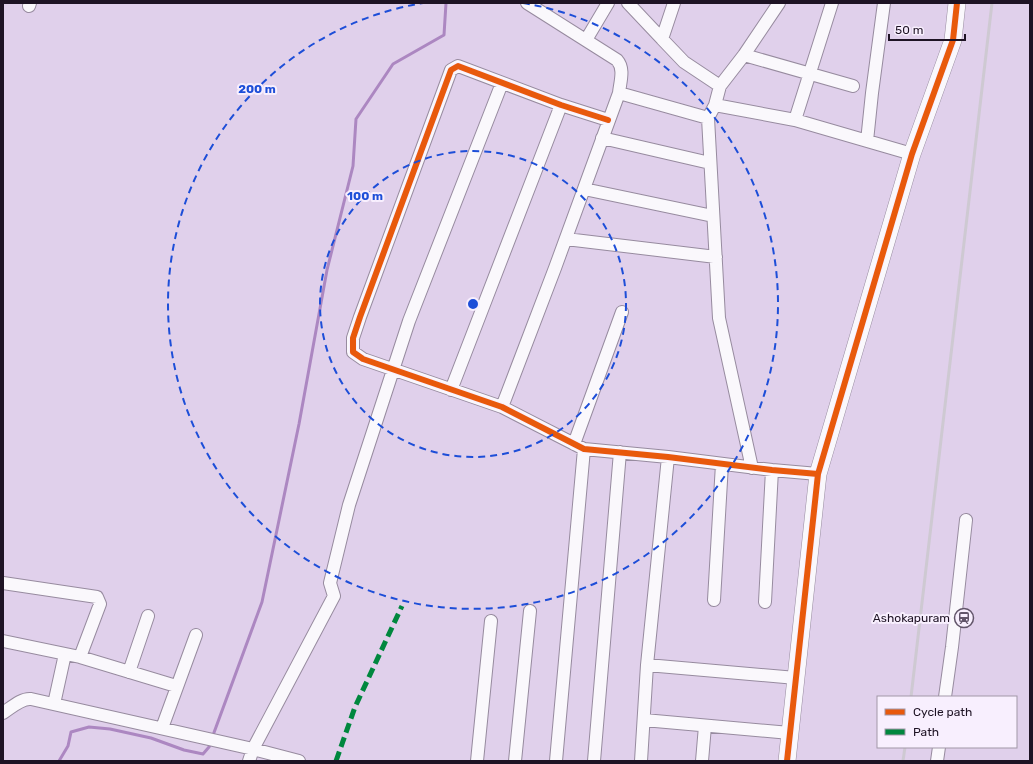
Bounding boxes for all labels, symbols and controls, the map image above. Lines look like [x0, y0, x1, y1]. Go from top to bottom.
scale bar [889, 16, 965, 42]
text: 50 m [895, 23, 923, 37]
text: 200 m [238, 82, 276, 96]
text: 100 m [347, 189, 383, 203]
centre of rings [466, 297, 480, 311]
station icon: Ashokapuram [953, 607, 975, 629]
place label: Ashokapuram [873, 611, 950, 625]
legend [877, 696, 1017, 748]
text: Cycle path [913, 705, 972, 719]
text: Path [913, 725, 939, 739]

